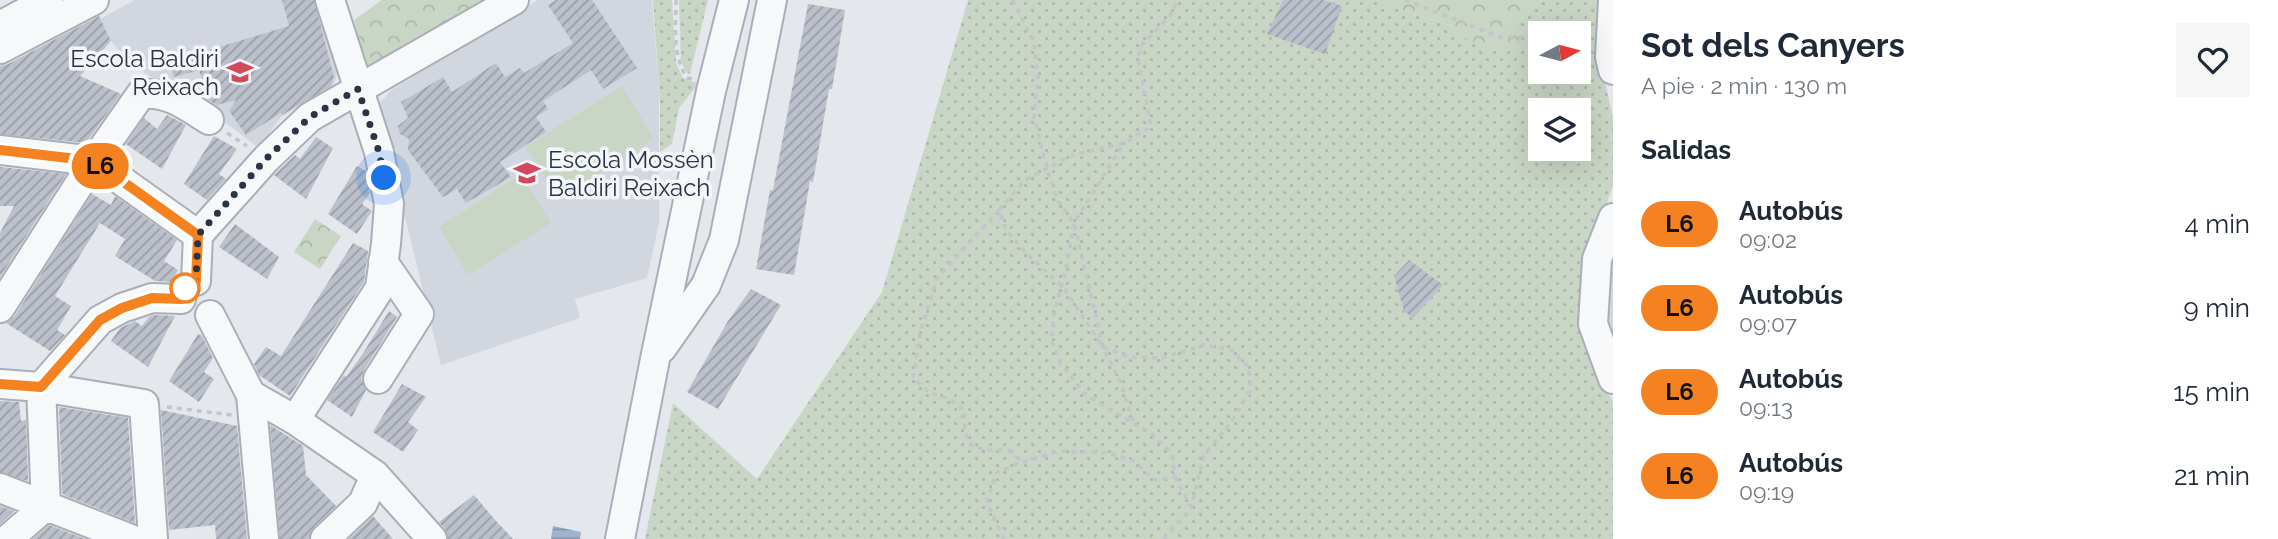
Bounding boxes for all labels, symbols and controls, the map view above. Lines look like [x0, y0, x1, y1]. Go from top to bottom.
north arrow [1528, 21, 1591, 84]
map controls [1528, 21, 1591, 161]
button: heart [2176, 23, 2250, 97]
text: Sot dels Canyers [1641, 26, 1905, 65]
place label: Escola Baldiri Reixach [70, 44, 219, 101]
school or university icon: Escola Baldiri Reixach [225, 57, 255, 87]
text: A pie · 2 min · 130 m [1641, 72, 1847, 99]
button: layers [1528, 98, 1591, 161]
text: Salidas [1641, 135, 1731, 165]
line badge: L6 [68, 143, 132, 189]
place label: Escola Mossèn Baldiri Reixach [548, 145, 714, 202]
text: L6 [86, 151, 114, 180]
school or university icon: Escola Mossèn Baldiri Reixach [512, 158, 542, 188]
your location [366, 160, 401, 195]
text: Autobús [1739, 196, 1843, 226]
text: L6 [1665, 209, 1694, 238]
text: 4 min [2184, 209, 2250, 239]
text: 09:02 [1739, 226, 1797, 253]
unlabelled marker [170, 273, 200, 303]
text: Autobús [1739, 280, 1843, 310]
text: L6 [1665, 293, 1694, 322]
text: 9 min [2183, 293, 2250, 323]
text: 09:07 [1739, 310, 1797, 337]
text: Autobús [1739, 364, 1843, 394]
text: L6 [1665, 377, 1694, 406]
text: 15 min [2173, 377, 2250, 407]
text: 09:13 [1739, 394, 1793, 421]
text: Autobús [1739, 448, 1843, 478]
text: L6 [1665, 461, 1694, 490]
text: 21 min [2174, 461, 2250, 491]
text: 09:19 [1739, 478, 1794, 505]

